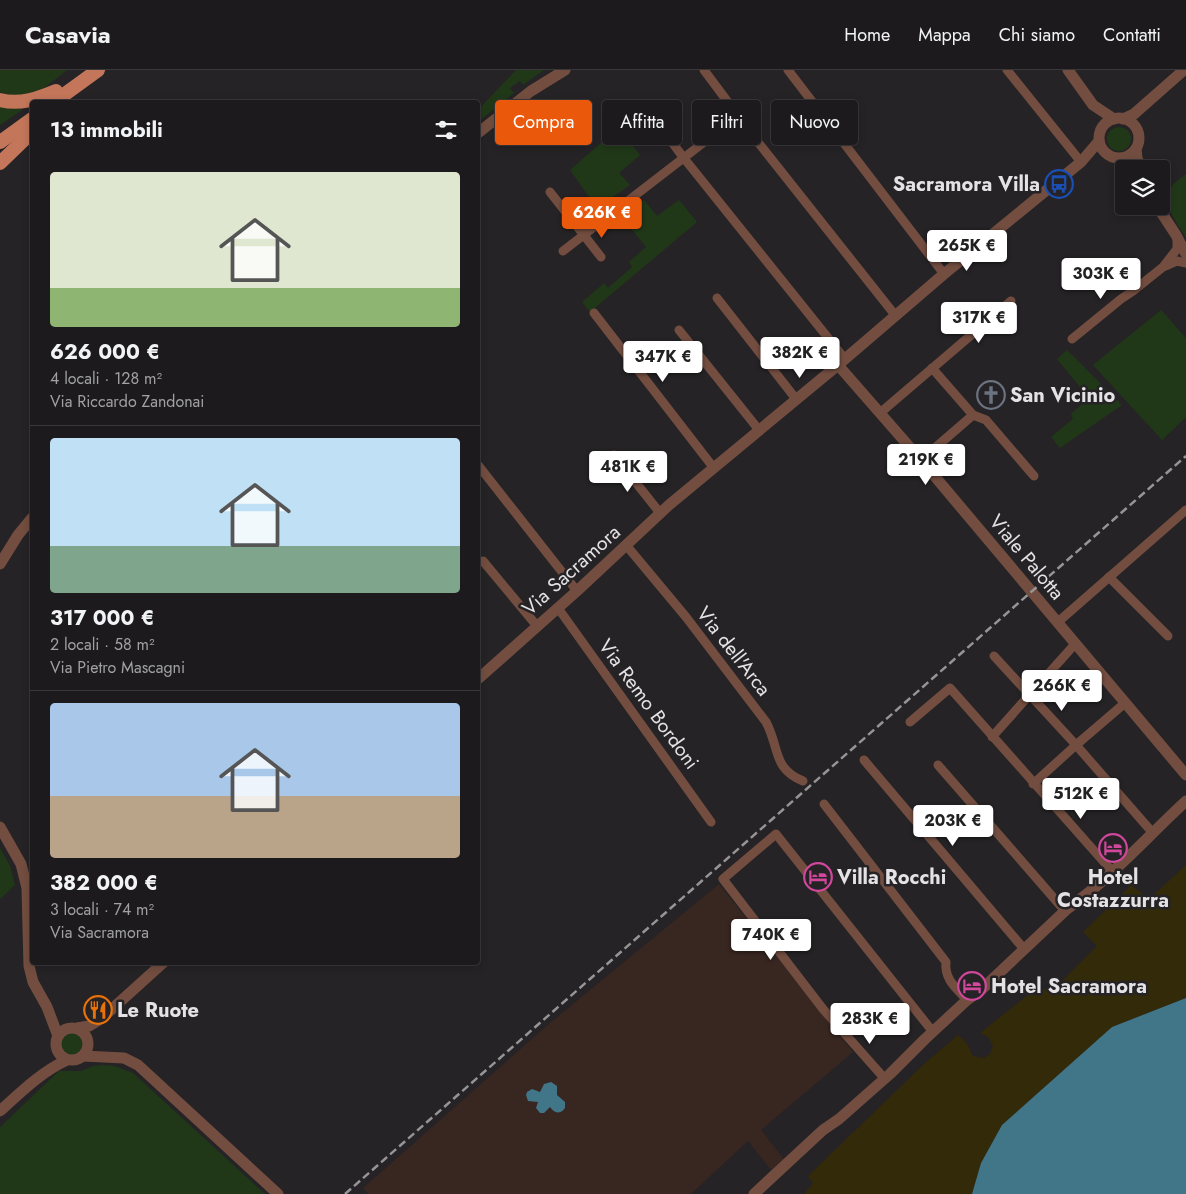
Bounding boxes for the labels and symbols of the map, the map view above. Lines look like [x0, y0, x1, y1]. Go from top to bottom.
bus stop icon: Sacramora Villa [1044, 169, 1074, 199]
place label: Sacramora Villa [893, 170, 1040, 199]
pin: 626K € [561, 196, 643, 239]
pin: 265K € [926, 230, 1008, 272]
pin: 303K € [1060, 258, 1142, 300]
pin: 317K € [938, 302, 1020, 344]
pin: 382K € [759, 336, 841, 379]
pin: 347K € [622, 340, 704, 383]
church icon: San Vicinio [976, 380, 1006, 410]
place label: San Vicinio [1010, 381, 1115, 410]
pin: 219K € [885, 444, 967, 486]
pin: 481K € [587, 450, 669, 493]
street label: Viale Palotta [982, 508, 1071, 606]
street label: Via Sacramora [516, 518, 627, 623]
street label: Via dell'Arca [689, 600, 778, 702]
street label: Via Remo Bordoni [591, 633, 706, 776]
pin: 266K € [1021, 670, 1103, 712]
pin: 512K € [1040, 778, 1122, 820]
pin: 203K € [912, 804, 994, 847]
hotel icon: Hotel Costazzurra [1098, 833, 1128, 863]
hotel icon: Villa Rocchi [803, 862, 833, 892]
place label: Villa Rocchi [836, 863, 946, 892]
place label: Hotel Costazzurra [1057, 863, 1169, 915]
pin: 740K € [730, 918, 812, 961]
hotel icon: Hotel Sacramora [957, 971, 987, 1001]
place label: Hotel Sacramora [991, 972, 1147, 1001]
restaurant icon: Le Ruote [83, 995, 113, 1025]
place label: Le Ruote [117, 996, 199, 1025]
pin: 283K € [829, 1002, 911, 1045]

